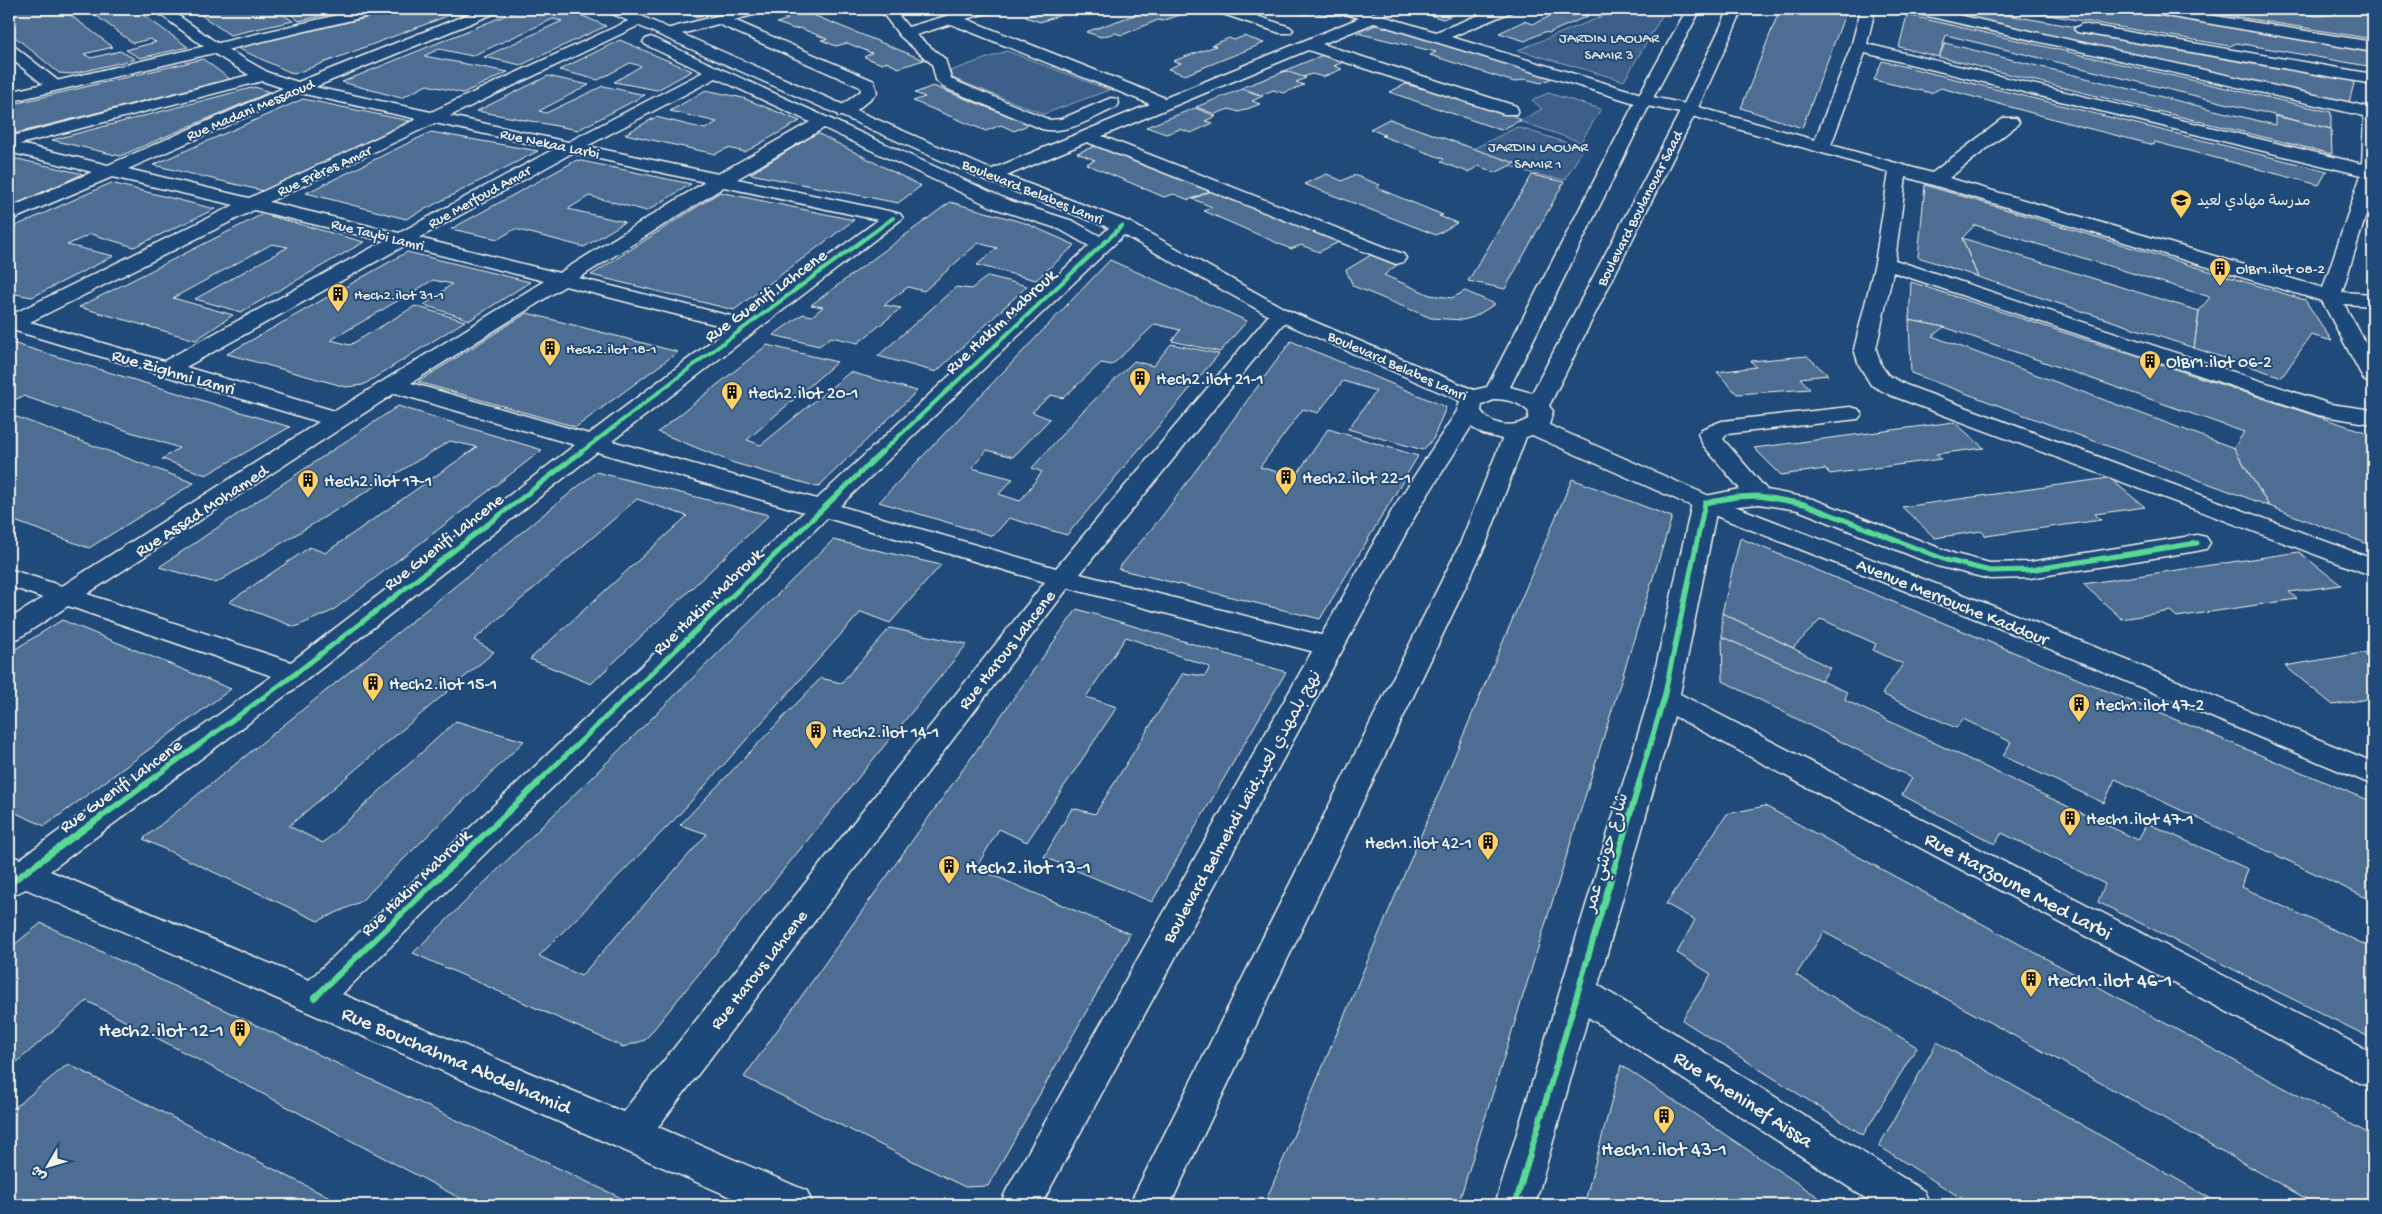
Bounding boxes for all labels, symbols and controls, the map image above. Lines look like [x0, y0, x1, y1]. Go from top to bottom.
park label: JARDIN LAOUAR SAMIR 3 [1559, 30, 1660, 65]
street label: Rue Madani Messaoud [184, 75, 319, 146]
street label: Rue Nekaa Larbi [498, 126, 601, 164]
street label: Boulevard Boulanouar Saad [1593, 127, 1688, 290]
park label: JARDIN LAOUAR SAMIR 1 [1488, 139, 1589, 174]
street label: Rue Frères Amar [275, 141, 376, 202]
street label: Boulevard Belabes Lamri [958, 156, 1106, 229]
street label: Rue Merfoud Amar [426, 161, 536, 233]
school or university icon: مدرسة مهادي لعيد [2169, 188, 2193, 219]
place label: مدرسة مهادي لعيد [2197, 193, 2311, 211]
street label: Rue Taybi Lamri [329, 216, 426, 256]
street label: Rue Guenifi Lahcene [701, 245, 832, 348]
building icon: OlBr1.ilot 08-2 [2208, 256, 2232, 287]
place label: OlBr1.ilot 08-2 [2236, 261, 2325, 279]
street label: Rue Hakim Mabrouk [942, 264, 1063, 380]
building icon: Hech2.ilot 31-1 [326, 282, 350, 313]
place label: Hech2.ilot 31-1 [354, 287, 444, 305]
street label: Boulevard Belabes Lamri [1324, 328, 1470, 406]
building icon: Hech2.ilot 18-1 [538, 336, 562, 367]
place label: Hech2.ilot 18-1 [566, 341, 657, 359]
street label: Rue Zighmi Lamri [109, 346, 238, 401]
building icon: OlBr1.ilot 06-2 [2138, 349, 2162, 380]
place label: OlBr1.ilot 06-2 [2166, 353, 2272, 374]
building icon: Hech2.ilot 21-1 [1128, 366, 1152, 397]
place label: Hech2.ilot 21-1 [1156, 370, 1264, 391]
building icon: Hech2.ilot 20-1 [720, 380, 744, 411]
place label: Hech2.ilot 20-1 [748, 384, 859, 405]
street label: Rue Assad Mohamed [132, 461, 274, 563]
building icon: Hech2.ilot 22-1 [1274, 465, 1298, 496]
building icon: Hech2.ilot 17-1 [296, 468, 320, 499]
place label: Hech2.ilot 22-1 [1302, 469, 1411, 490]
place label: Hech2.ilot 17-1 [324, 472, 432, 493]
street label: Rue Guenifi Lahcene [380, 489, 509, 596]
street label: Rue Hakim Mabrouk [649, 544, 770, 661]
street label: Avenue Merrouche Kaddour [1853, 555, 2053, 652]
street label: Rue Harous Lahcene [955, 586, 1062, 715]
street label: Boulevard Belmehdi Laïd;نهج بلمهدي لعيد [1159, 667, 1327, 948]
building icon: Hech2.ilot 15-1 [361, 671, 385, 702]
place label: Hech2.ilot 15-1 [389, 675, 497, 696]
building icon: Hech1.ilot 47-2 [2067, 692, 2091, 723]
place label: Hech1.ilot 47-2 [2095, 696, 2205, 717]
building icon: Hech2.ilot 14-1 [804, 719, 828, 750]
place label: Hech2.ilot 14-1 [832, 723, 939, 744]
street label: Rue Guenifi Lahcene [56, 735, 187, 838]
street label: شارع حوشي عمر [1580, 791, 1637, 917]
building icon: Hech1.ilot 47-1 [2058, 806, 2082, 837]
place label: Hech1.ilot 47-1 [2086, 810, 2194, 831]
street label: Rue Hakim Mabrouk [357, 825, 478, 942]
street label: Rue Harzoune Med Larbi [1919, 828, 2115, 948]
building icon: Hech1.ilot 42-1 [1476, 830, 1500, 861]
place label: Hech1.ilot 42-1 [1365, 834, 1472, 855]
building icon: Hech2.ilot 13-1 [937, 854, 961, 885]
place label: Hech2.ilot 13-1 [965, 857, 1091, 882]
street label: Rue Harous Lahcene [707, 906, 814, 1035]
building icon: Hech1.ilot 46-1 [2019, 967, 2043, 998]
place label: Hech1.ilot 46-1 [2047, 970, 2173, 995]
street label: Rue Bouchahma Abdelhamid [337, 1002, 576, 1123]
building icon: Hech2.ilot 12-1 [228, 1017, 252, 1048]
place label: Hech2.ilot 12-1 [98, 1020, 224, 1045]
street label: Rue Kheninef Aissa [1668, 1047, 1818, 1156]
building icon: Hech1.ilot 43-1 [1652, 1104, 1676, 1135]
place label: Hech1.ilot 43-1 [1601, 1139, 1727, 1164]
north arrow [22, 1142, 72, 1192]
text: ش [28, 1161, 51, 1184]

